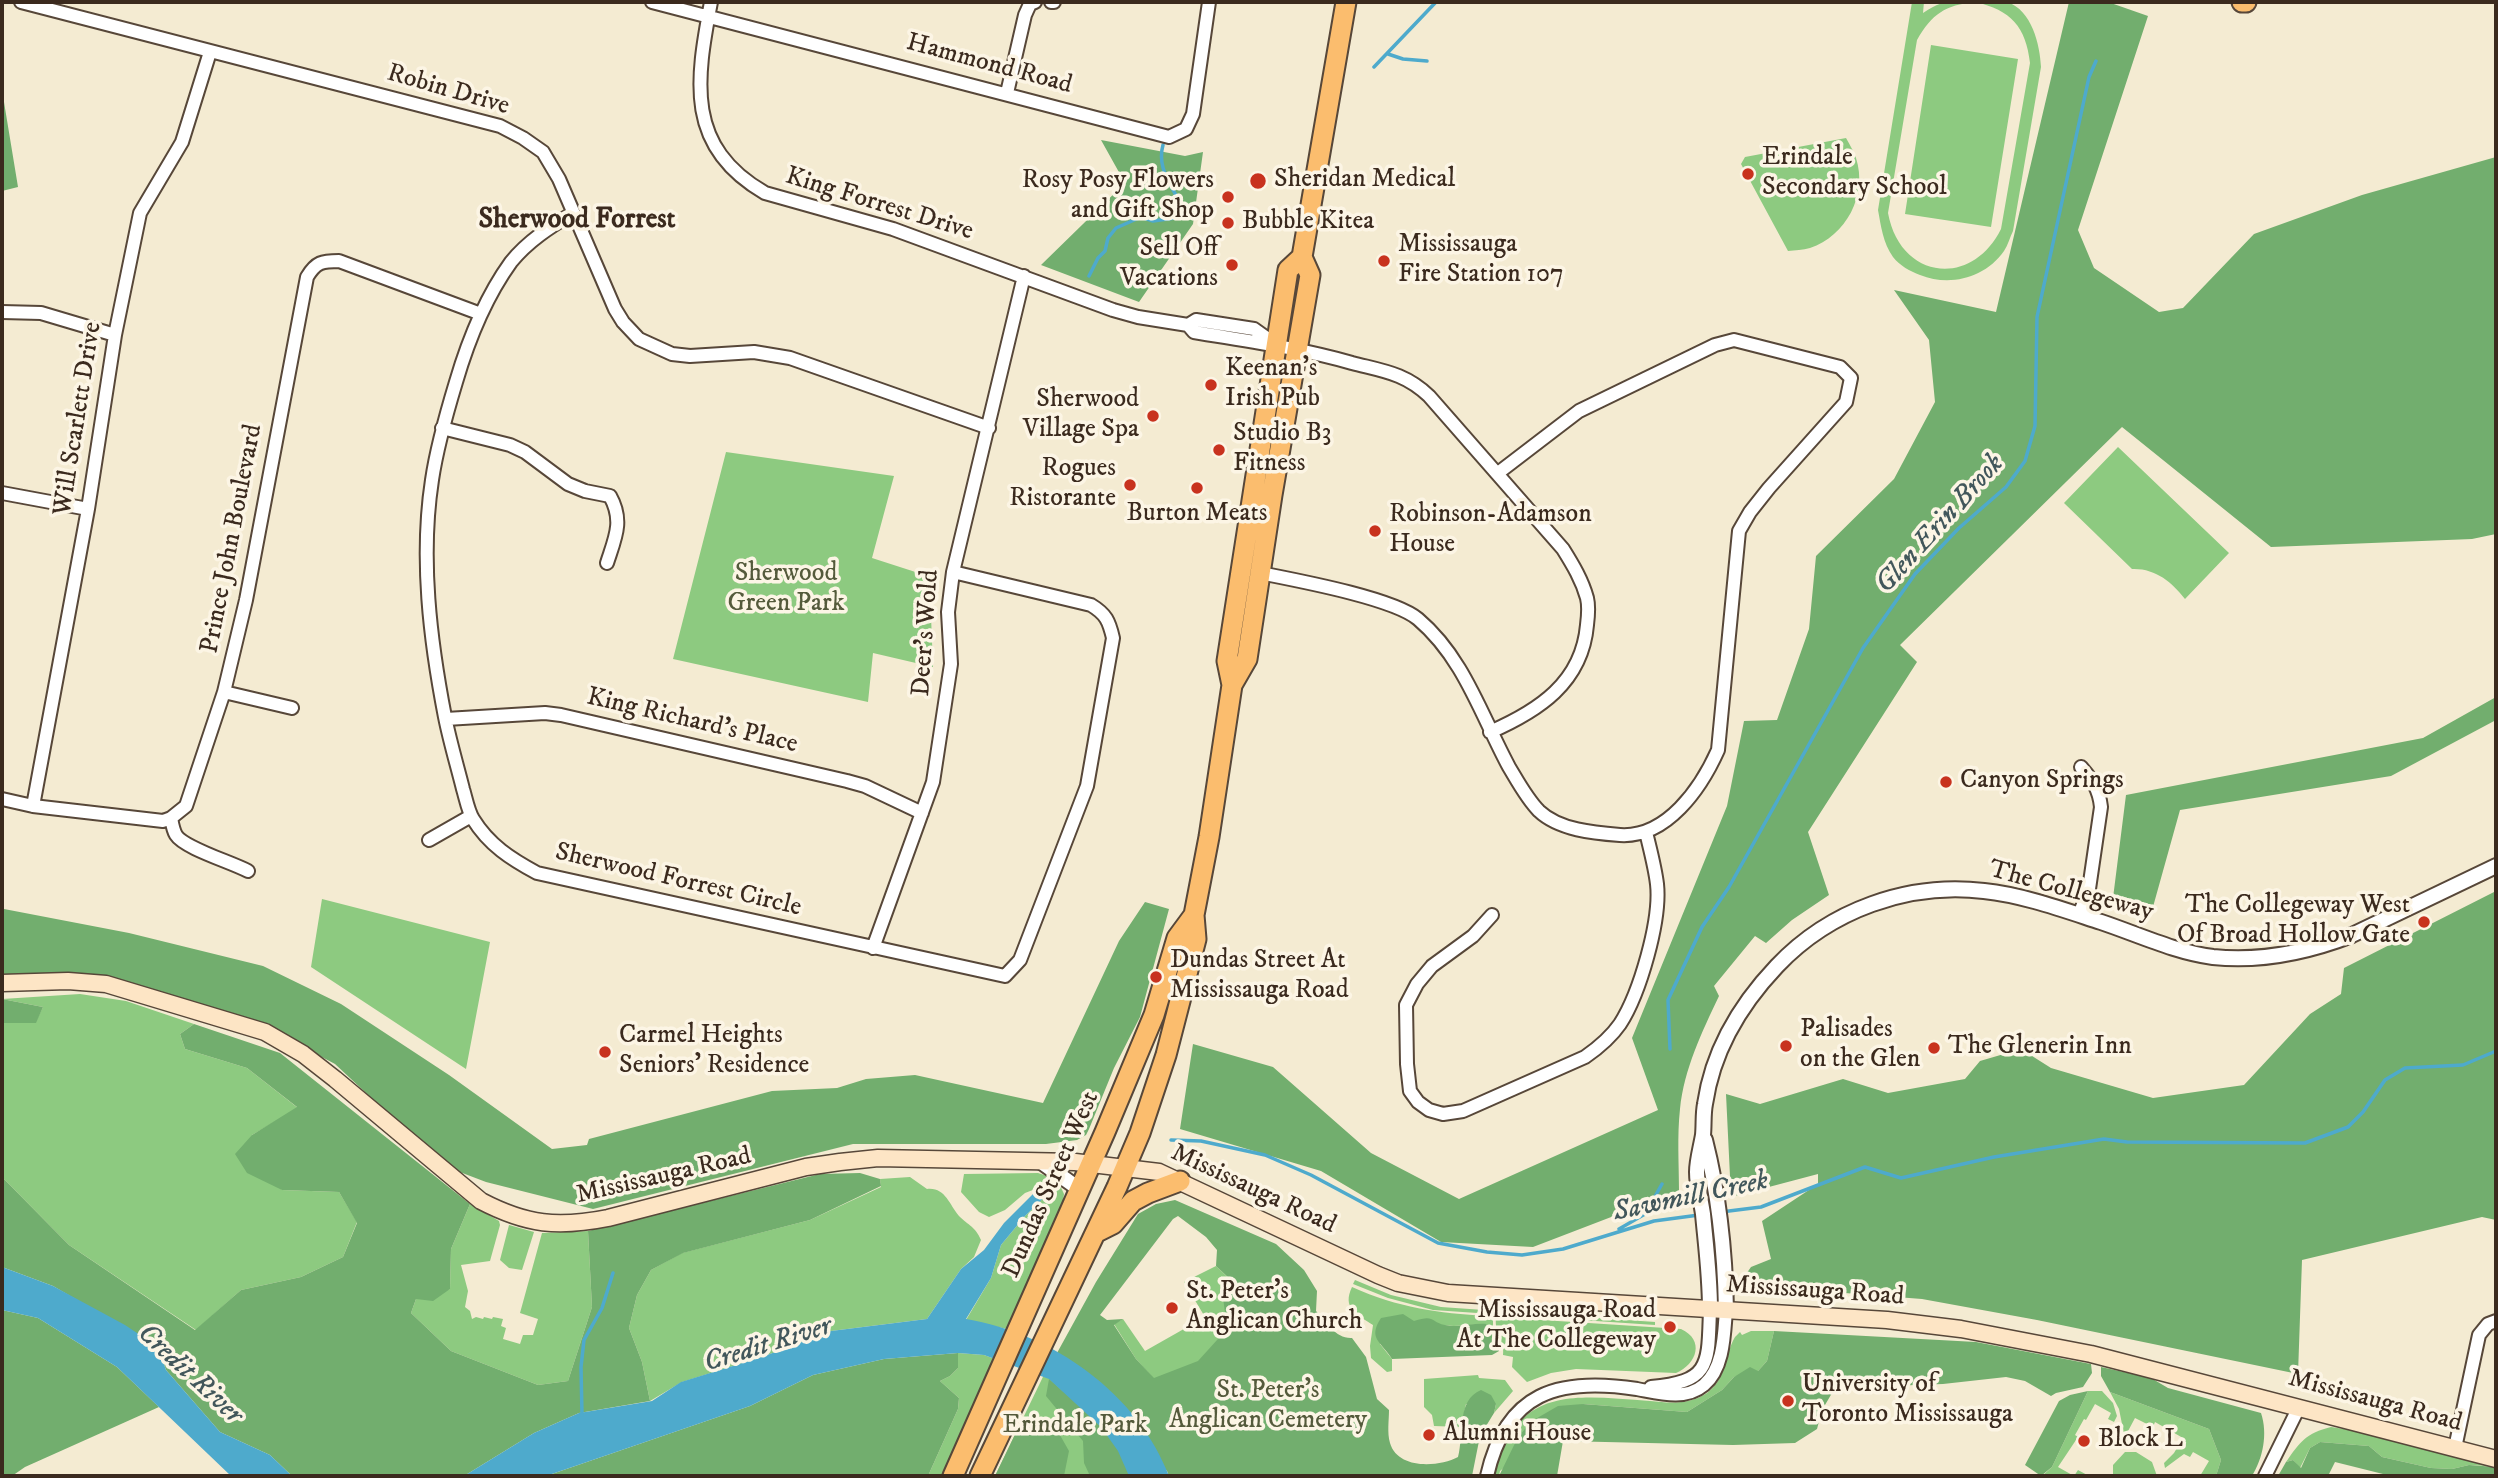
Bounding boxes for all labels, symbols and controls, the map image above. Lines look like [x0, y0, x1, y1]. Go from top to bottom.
street label: Hammond Road [903, 28, 1075, 102]
street label: Robin Drive [383, 59, 513, 123]
place label: Erindale Secondary School [1762, 143, 1947, 204]
street label: King Forrest Drive [781, 162, 977, 248]
place label: Sheridan Medical [1274, 165, 1455, 197]
place label: Rosy Posy Flowers and Gift Shop [1022, 166, 1214, 228]
marker: Erindale Secondary School [1740, 166, 1756, 182]
marker: Sheridan Medical [1248, 171, 1268, 191]
marker: Rosy Posy Flowers and Gift Shop [1220, 189, 1236, 205]
district label: Sherwood Forrest [478, 204, 676, 238]
place label: Bubble Kitea [1242, 207, 1374, 239]
marker: Bubble Kitea [1220, 215, 1236, 231]
place label: Mississauga Fire Station 107 [1398, 230, 1564, 292]
place label: Sell Off Vacations [1120, 234, 1218, 296]
marker: Mississauga Fire Station 107 [1376, 253, 1392, 269]
marker: Sell Off Vacations [1224, 257, 1240, 273]
street label: Will Scarlett Drive [48, 320, 110, 518]
place label: Keenan’s Irish Pub [1225, 354, 1320, 416]
marker: Keenan’s Irish Pub [1203, 377, 1219, 393]
place label: Sherwood Village Spa [1023, 385, 1139, 446]
marker: Sherwood Village Spa [1145, 408, 1161, 424]
place label: Studio B3 Fitness [1233, 419, 1332, 480]
street label: Prince John Boulevard [195, 422, 271, 656]
marker: Studio B3 Fitness [1211, 442, 1227, 458]
water label: Glen Erin Brook [1870, 448, 2012, 602]
place label: Rogues Ristorante [1009, 454, 1116, 516]
marker: Rogues Ristorante [1122, 477, 1138, 493]
marker: Burton Meats [1189, 480, 1205, 496]
place label: Burton Meats [1126, 499, 1268, 531]
place label: Robinson-Adamson House [1389, 500, 1592, 562]
marker: Robinson-Adamson House [1367, 523, 1383, 539]
park label: Sherwood Green Park [727, 559, 845, 620]
street label: Deer's Wold [907, 569, 947, 697]
street label: King Richard's Place [583, 683, 801, 761]
place label: Canyon Springs [1960, 766, 2124, 798]
marker: Canyon Springs [1938, 774, 1954, 790]
street label: Sherwood Forrest Circle [552, 837, 804, 925]
street label: The Collegeway [1985, 855, 2157, 929]
place label: The Collegeway West Of Broad Hollow Gate [2177, 891, 2410, 953]
marker: The Collegeway West Of Broad Hollow Gate [2416, 914, 2432, 930]
place label: Dundas Street At Mississauga Road [1170, 946, 1349, 1007]
marker: Dundas Street At Mississauga Road [1148, 969, 1164, 985]
place label: Palisades on the Glen [1800, 1015, 1920, 1076]
place label: Carmel Heights Seniors' Residence [619, 1021, 809, 1082]
place label: The Glenerin Inn [1948, 1032, 2132, 1064]
marker: Palisades on the Glen [1778, 1038, 1794, 1054]
marker: The Glenerin Inn [1926, 1040, 1942, 1056]
marker: Carmel Heights Seniors' Residence [597, 1044, 613, 1060]
street label: Dundas Street West [997, 1087, 1107, 1283]
street label: Mississauga Road [1165, 1138, 1341, 1242]
street label: Mississauga Road [573, 1142, 755, 1212]
water label: Sawmill Creek [1611, 1165, 1771, 1231]
street label: Mississauga Road [1725, 1270, 1905, 1314]
place label: St. Peter's Anglican Church [1186, 1277, 1362, 1338]
place label: Mississauga Road At The Collegeway [1457, 1296, 1656, 1358]
marker: St. Peter's Anglican Church [1164, 1300, 1180, 1316]
water label: Credit River [700, 1311, 836, 1381]
water label: Credit River [129, 1318, 249, 1432]
marker: Mississauga Road At The Collegeway [1662, 1319, 1678, 1335]
street label: Mississauga Road [2285, 1364, 2465, 1440]
place label: University of Toronto Mississauga [1802, 1370, 2013, 1432]
park label: St. Peter's Anglican Cemetery [1169, 1376, 1367, 1438]
marker: University of Toronto Mississauga [1780, 1393, 1796, 1409]
park label: Erindale Park [1003, 1411, 1147, 1443]
place label: Alumni House [1443, 1419, 1591, 1451]
place label: Block L [2098, 1425, 2183, 1457]
marker: Alumni House [1421, 1427, 1437, 1443]
marker: Block L [2076, 1433, 2092, 1449]

